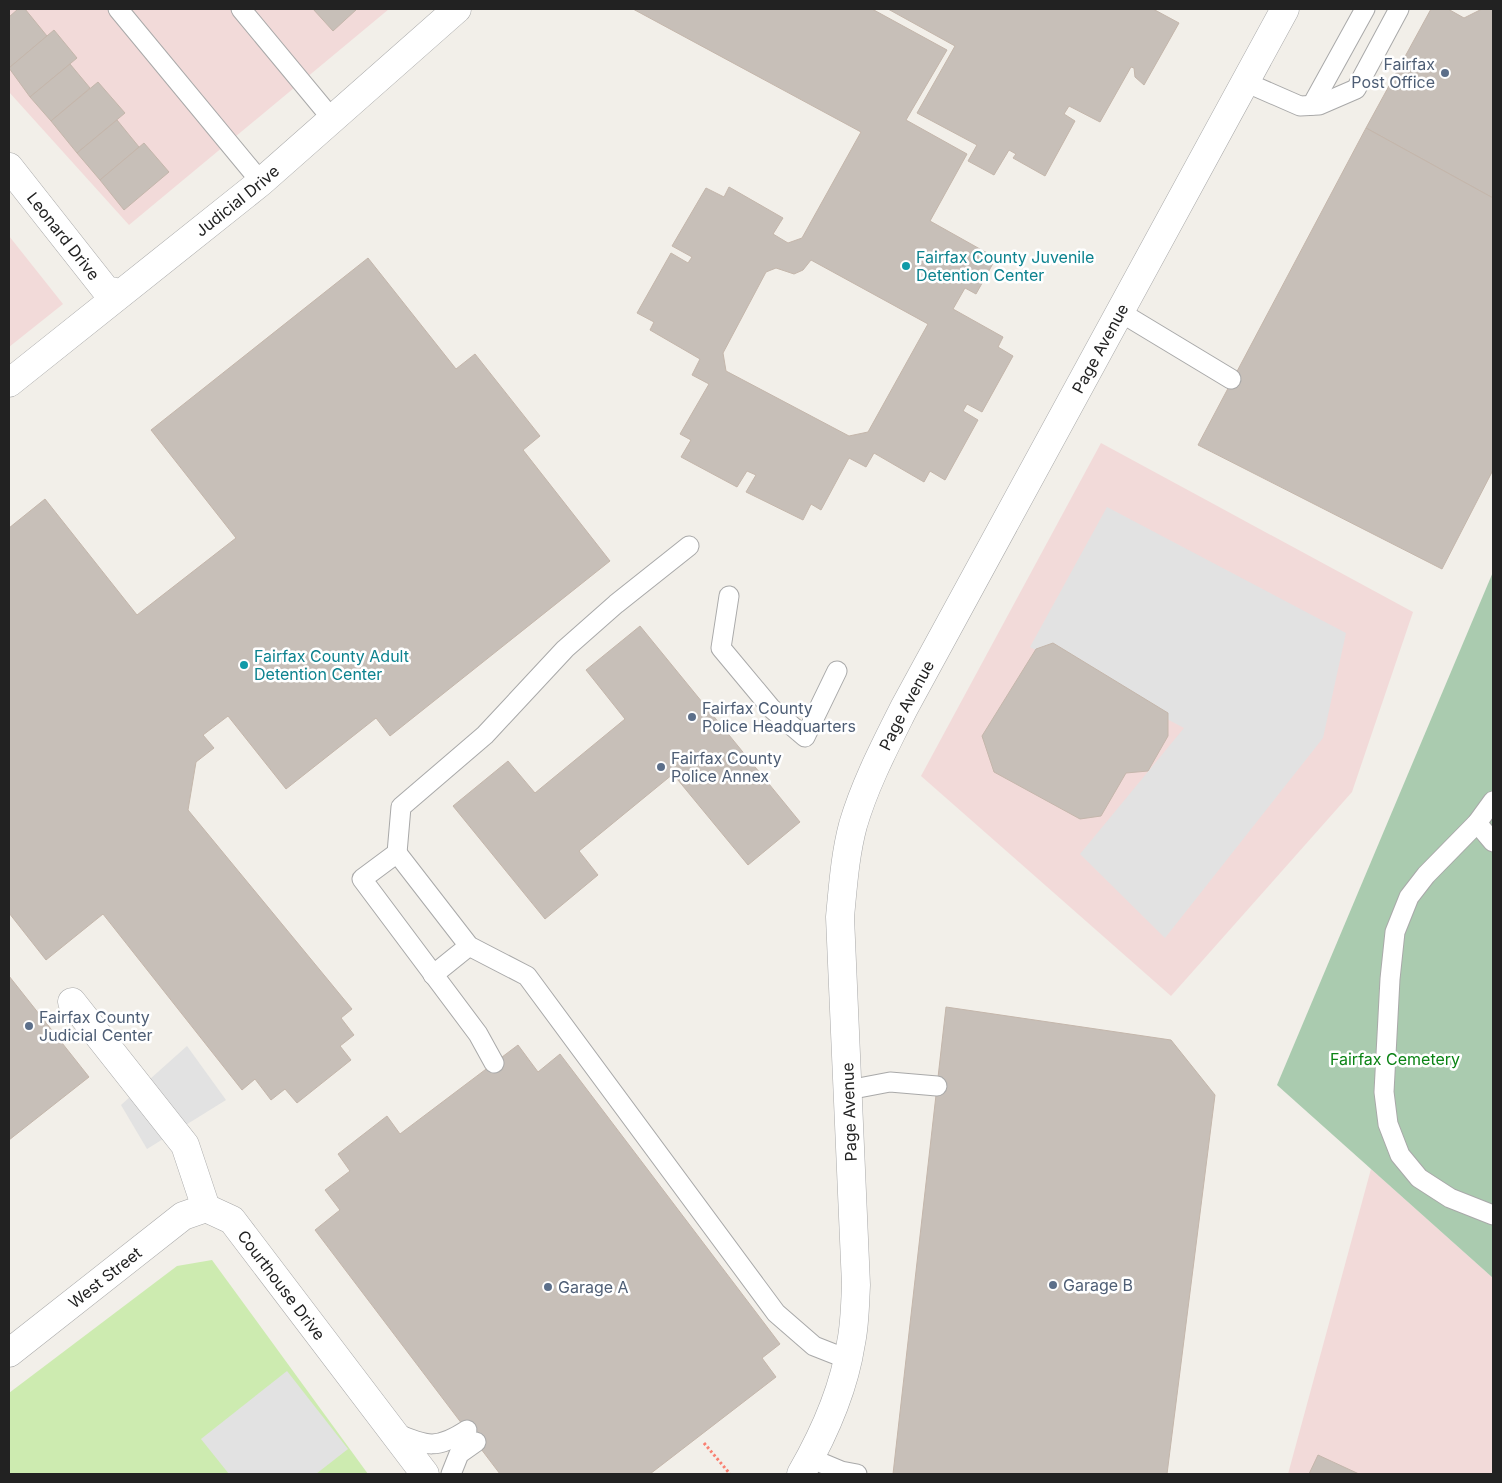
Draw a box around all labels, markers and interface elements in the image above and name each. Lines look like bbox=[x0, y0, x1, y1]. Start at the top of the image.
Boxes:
place label: Fairfax Post Office bbox=[1351, 54, 1435, 92]
marker: Fairfax Post Office bbox=[1439, 67, 1451, 79]
street label: Judicial Drive bbox=[191, 161, 283, 241]
street label: Leonard Drive bbox=[23, 188, 104, 284]
place label: Fairfax County Juvenile Detention Center bbox=[916, 247, 1094, 285]
marker: Fairfax County Juvenile Detention Center bbox=[900, 260, 912, 272]
street label: Page Avenue bbox=[1068, 300, 1132, 397]
place label: Fairfax County Adult Detention Center bbox=[254, 646, 409, 684]
street label: Page Avenue bbox=[875, 657, 938, 754]
marker: Fairfax County Adult Detention Center bbox=[238, 659, 250, 671]
place label: Fairfax County Police Headquarters bbox=[702, 698, 856, 736]
marker: Fairfax County Police Headquarters bbox=[686, 711, 698, 723]
place label: Fairfax County Police Annex bbox=[671, 748, 782, 786]
marker: Fairfax County Police Annex bbox=[655, 761, 667, 773]
place label: Fairfax County Judicial Center bbox=[39, 1007, 153, 1045]
marker: Fairfax County Judicial Center bbox=[23, 1020, 35, 1032]
park label: Fairfax Cemetery bbox=[1330, 1049, 1460, 1069]
street label: Page Avenue bbox=[837, 1062, 861, 1162]
street label: Courthouse Drive bbox=[233, 1226, 330, 1344]
street label: West Street bbox=[64, 1243, 145, 1312]
place label: Garage B bbox=[1063, 1275, 1133, 1295]
place label: Garage A bbox=[558, 1277, 629, 1297]
marker: Garage B bbox=[1047, 1279, 1059, 1291]
marker: Garage A bbox=[542, 1281, 554, 1293]

